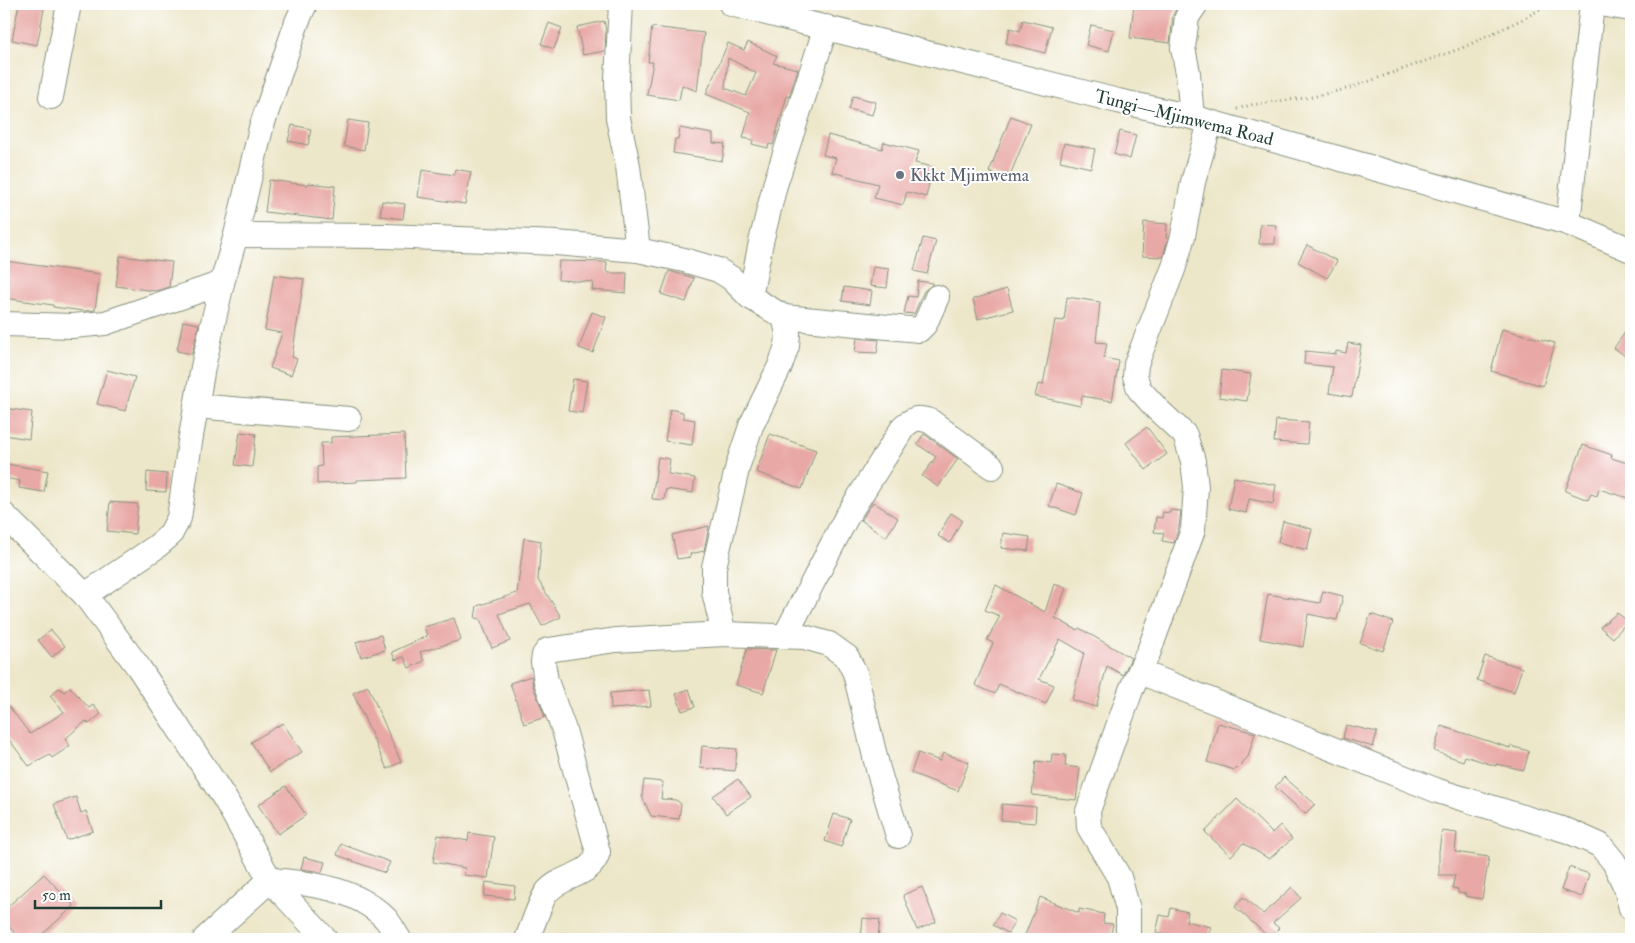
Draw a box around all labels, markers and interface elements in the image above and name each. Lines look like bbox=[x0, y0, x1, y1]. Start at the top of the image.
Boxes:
street label: Tungi—Mjimwema Road bbox=[1092, 85, 1276, 151]
place label: Kkkt Mjimwema bbox=[910, 164, 1030, 187]
marker: Kkkt Mjimwema bbox=[894, 169, 906, 181]
scale bar bbox=[35, 878, 161, 910]
text: 50 m bbox=[42, 886, 71, 905]

